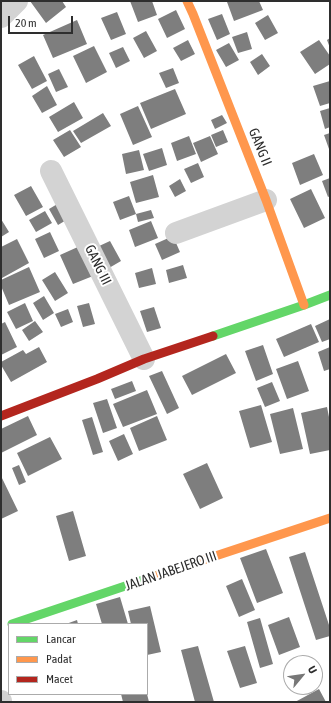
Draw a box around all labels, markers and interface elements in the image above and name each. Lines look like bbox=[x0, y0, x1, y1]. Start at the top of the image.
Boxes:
scale bar bbox=[10, 8, 75, 34]
text: 20 m bbox=[15, 16, 37, 30]
street label: GANG II bbox=[245, 126, 275, 168]
street label: GANG III bbox=[81, 242, 115, 288]
street label: JALAN JABEJERO III bbox=[123, 547, 219, 595]
legend bbox=[8, 623, 148, 695]
text: Lancar bbox=[46, 632, 76, 646]
text: Padat bbox=[46, 652, 72, 666]
north arrow bbox=[283, 655, 323, 695]
text: U bbox=[306, 664, 319, 675]
text: Macet bbox=[46, 672, 73, 686]

